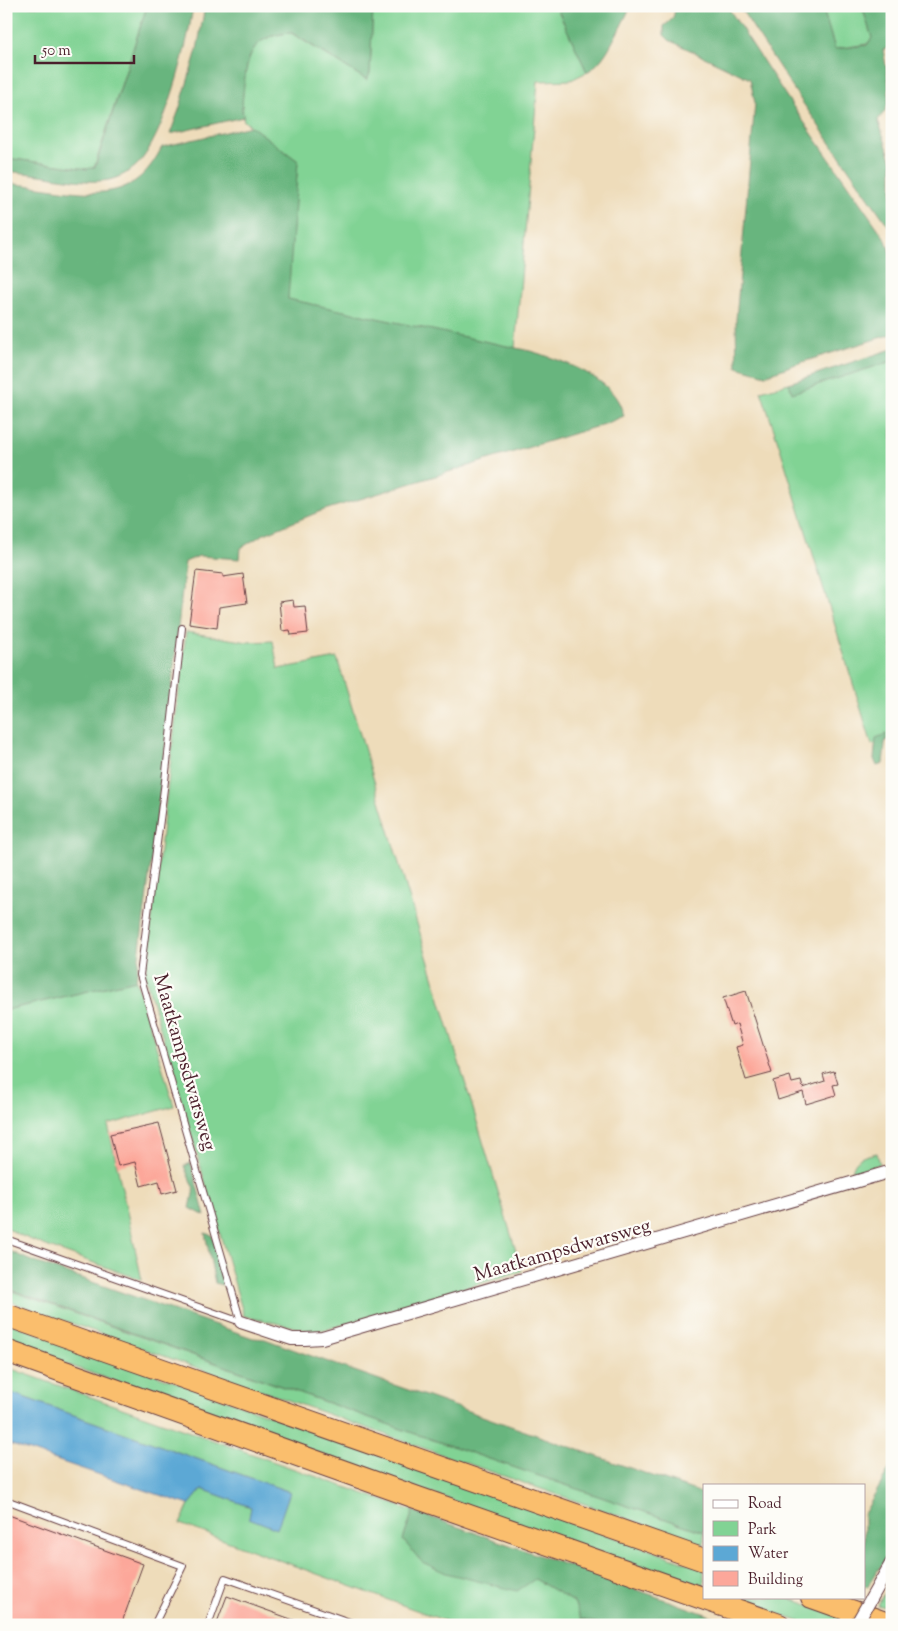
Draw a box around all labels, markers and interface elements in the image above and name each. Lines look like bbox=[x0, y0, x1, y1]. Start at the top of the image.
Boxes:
scale bar bbox=[35, 32, 134, 64]
text: 50 m bbox=[41, 41, 71, 62]
street label: Maatkampsdwarsweg bbox=[144, 971, 223, 1155]
street label: Maatkampsdwarsweg bbox=[471, 1212, 655, 1291]
legend bbox=[703, 1484, 866, 1598]
text: Road bbox=[748, 1494, 782, 1515]
text: Park bbox=[748, 1520, 777, 1541]
text: Water bbox=[748, 1544, 789, 1565]
text: Building bbox=[748, 1570, 803, 1591]

